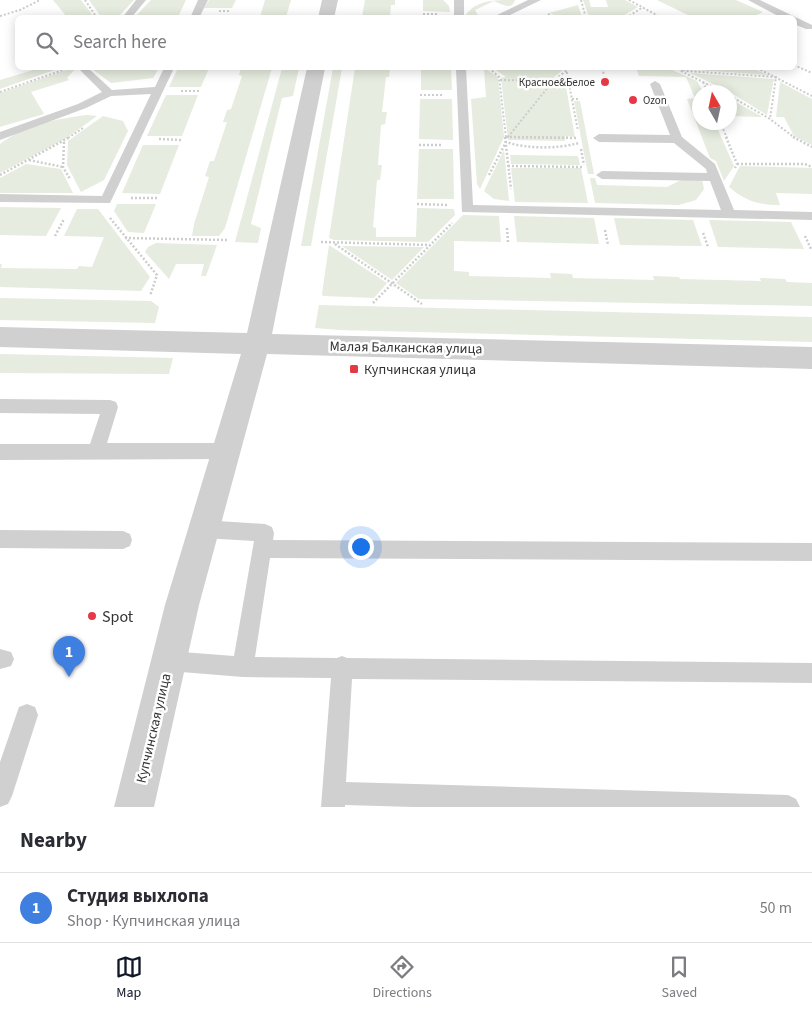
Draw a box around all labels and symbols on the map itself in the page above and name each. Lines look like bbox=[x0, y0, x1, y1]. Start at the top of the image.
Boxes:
place label: Красное&Белое bbox=[519, 75, 596, 90]
marker: Красное&Белое bbox=[599, 76, 611, 88]
north arrow bbox=[692, 85, 737, 130]
place label: Ozon bbox=[643, 93, 667, 108]
marker: Ozon bbox=[627, 94, 639, 106]
street label: Малая Балканская улица bbox=[329, 337, 483, 359]
place label: Купчинская улица bbox=[364, 360, 476, 380]
marker: Купчинская улица bbox=[348, 363, 360, 375]
your location bbox=[348, 534, 374, 560]
place label: Spot bbox=[102, 606, 134, 628]
marker: Spot bbox=[86, 610, 98, 622]
pin: 1 bbox=[53, 636, 85, 677]
street label: Купчинская улица bbox=[132, 671, 176, 785]

